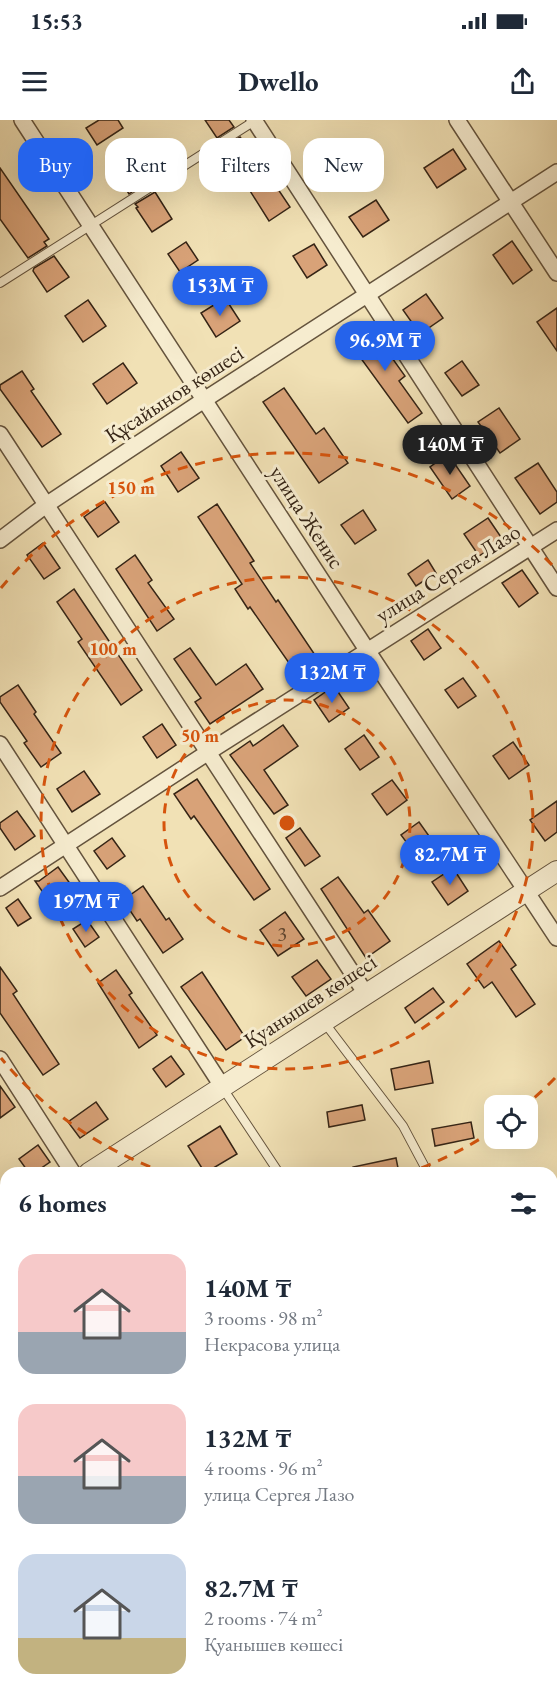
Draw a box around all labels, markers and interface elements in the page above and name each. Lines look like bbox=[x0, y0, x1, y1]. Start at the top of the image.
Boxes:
text: 15:53 bbox=[30, 7, 83, 36]
text: Dwello bbox=[238, 64, 319, 99]
icon: menu bbox=[18, 65, 51, 98]
icon: share bbox=[506, 65, 539, 98]
chip: Buy bbox=[18, 138, 93, 192]
chip: Rent bbox=[105, 138, 187, 192]
chip: Filters bbox=[199, 138, 291, 192]
chip: New bbox=[303, 138, 384, 192]
pin: 153M ₸ bbox=[171, 266, 269, 317]
text: 153M ₸ bbox=[187, 272, 253, 298]
pin: 96.9M ₸ bbox=[330, 321, 440, 372]
text: 96.9M ₸ bbox=[349, 327, 421, 353]
street label: Құсайынов көшесі bbox=[99, 338, 249, 450]
pin: 140M ₸ bbox=[401, 425, 499, 476]
text: 140M ₸ bbox=[417, 431, 483, 457]
street label: улица Женис bbox=[263, 460, 351, 574]
text: 150 m bbox=[107, 476, 155, 499]
street label: улица Сергея Лазо bbox=[370, 517, 526, 629]
text: 100 m bbox=[89, 637, 137, 660]
pin: 132M ₸ bbox=[283, 653, 381, 704]
text: 132M ₸ bbox=[299, 659, 365, 685]
text: 50 m bbox=[181, 724, 219, 747]
centre of rings bbox=[277, 813, 297, 833]
pin: 82.7M ₸ bbox=[395, 835, 505, 886]
text: 82.7M ₸ bbox=[414, 841, 486, 867]
pin: 197M ₸ bbox=[37, 882, 135, 933]
text: 197M ₸ bbox=[53, 888, 119, 914]
house number: 3 bbox=[277, 921, 287, 947]
street label: Қуанышев көшесі bbox=[238, 947, 382, 1055]
map controls bbox=[484, 1095, 538, 1149]
button: locate bbox=[484, 1095, 538, 1149]
text: 6 homes bbox=[18, 1186, 107, 1220]
icon: filters bbox=[507, 1187, 540, 1220]
text: 140M ₸ bbox=[204, 1271, 291, 1305]
icon: home bbox=[66, 1278, 138, 1350]
text: 3 rooms · 98 m² bbox=[204, 1305, 323, 1331]
text: Некрасова улица bbox=[204, 1331, 340, 1357]
text: 132M ₸ bbox=[204, 1421, 291, 1455]
icon: home bbox=[66, 1428, 138, 1500]
text: 4 rooms · 96 m² bbox=[204, 1455, 323, 1481]
text: улица Сергея Лазо bbox=[204, 1481, 354, 1507]
text: 82.7M ₸ bbox=[204, 1571, 298, 1605]
icon: home bbox=[66, 1578, 138, 1650]
text: 2 rooms · 74 m² bbox=[204, 1605, 323, 1631]
text: Қуанышев көшесі bbox=[204, 1631, 343, 1657]

